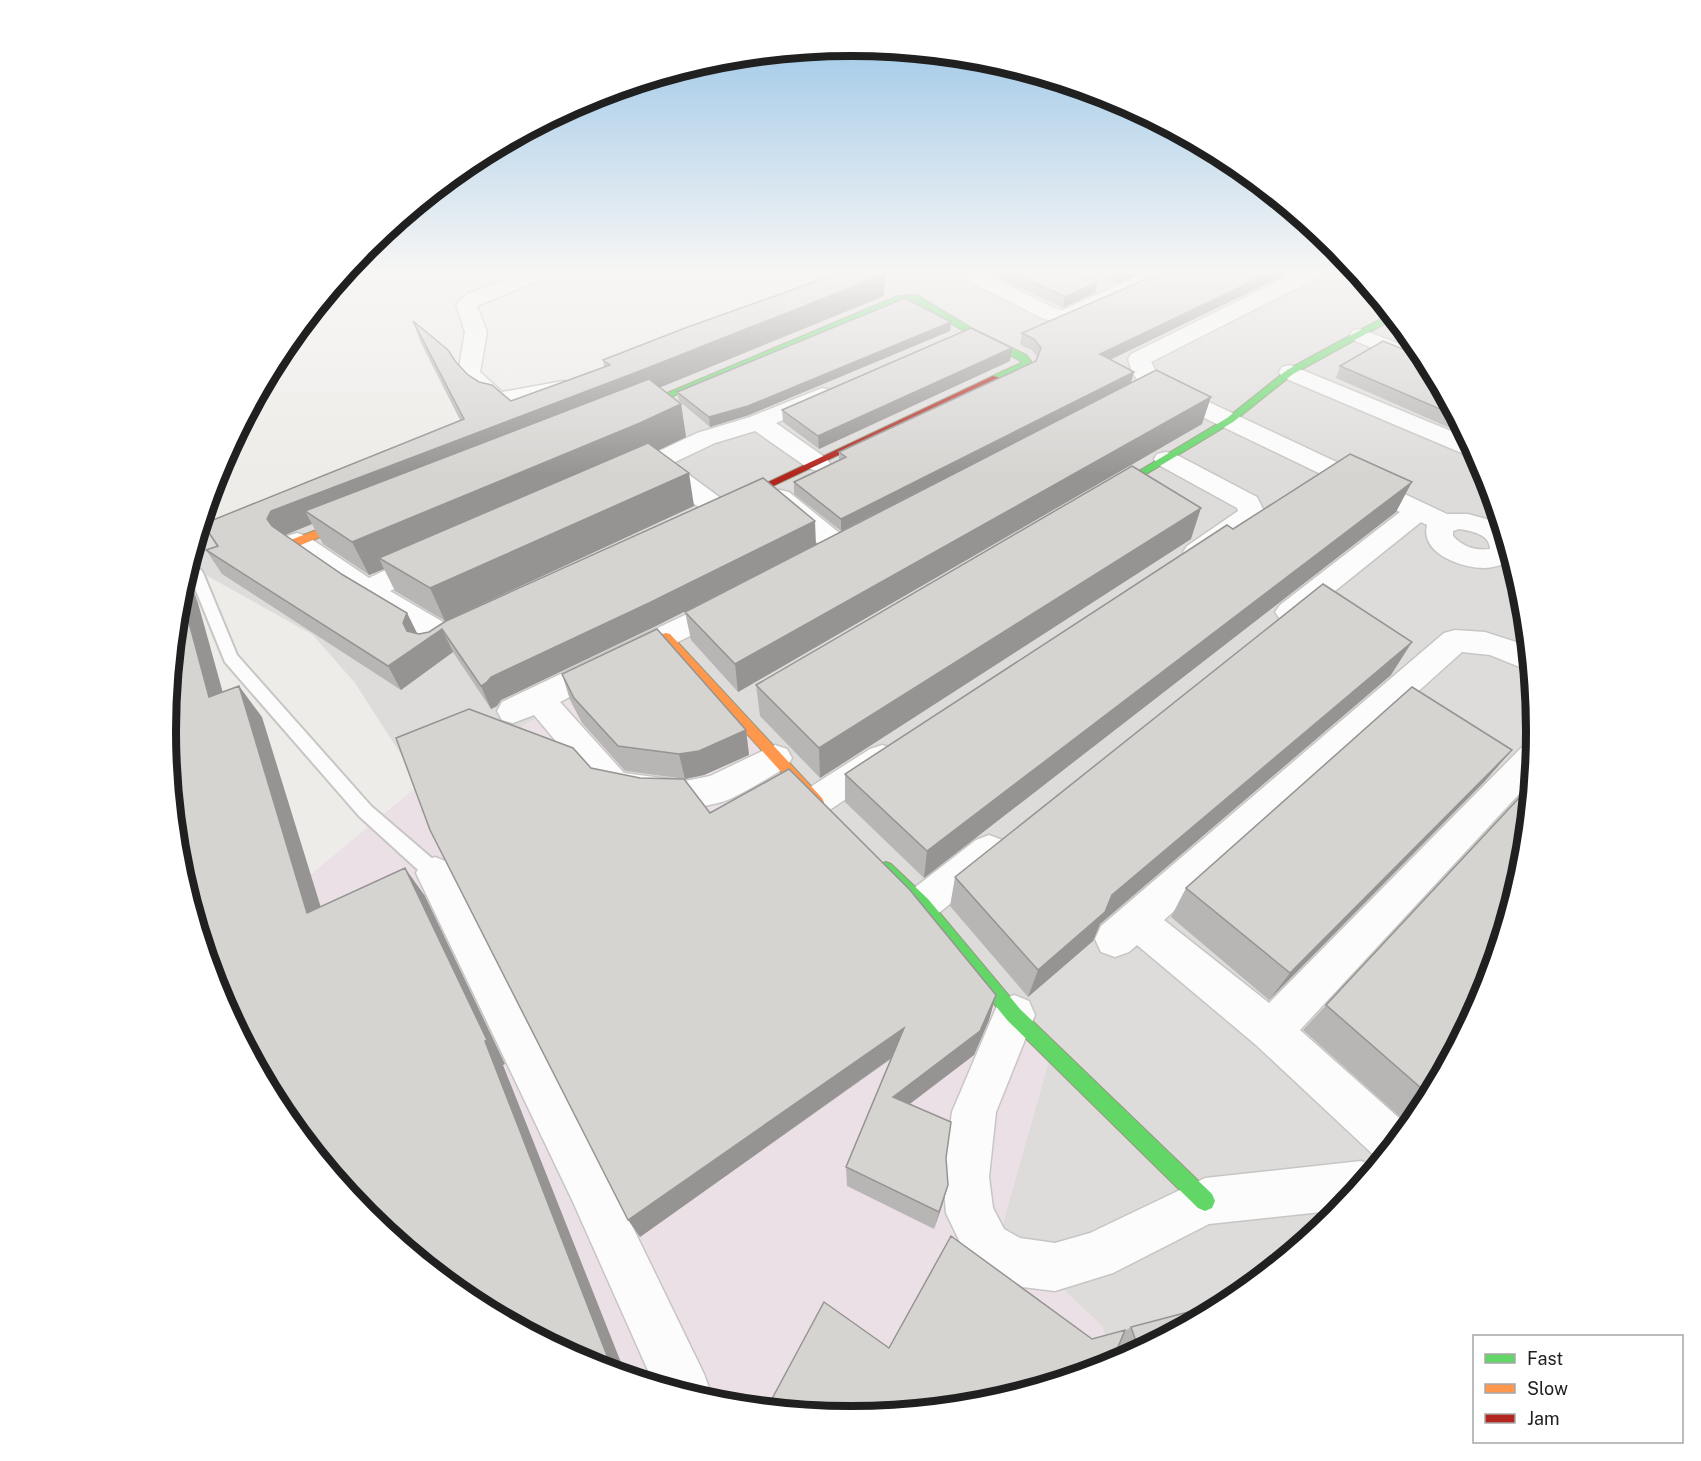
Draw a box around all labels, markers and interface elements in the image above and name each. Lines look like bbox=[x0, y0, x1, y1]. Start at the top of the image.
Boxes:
legend bbox=[1473, 1335, 1683, 1443]
text: Fast bbox=[1527, 1348, 1563, 1369]
text: Slow bbox=[1527, 1378, 1568, 1399]
text: Jam bbox=[1527, 1408, 1560, 1429]

